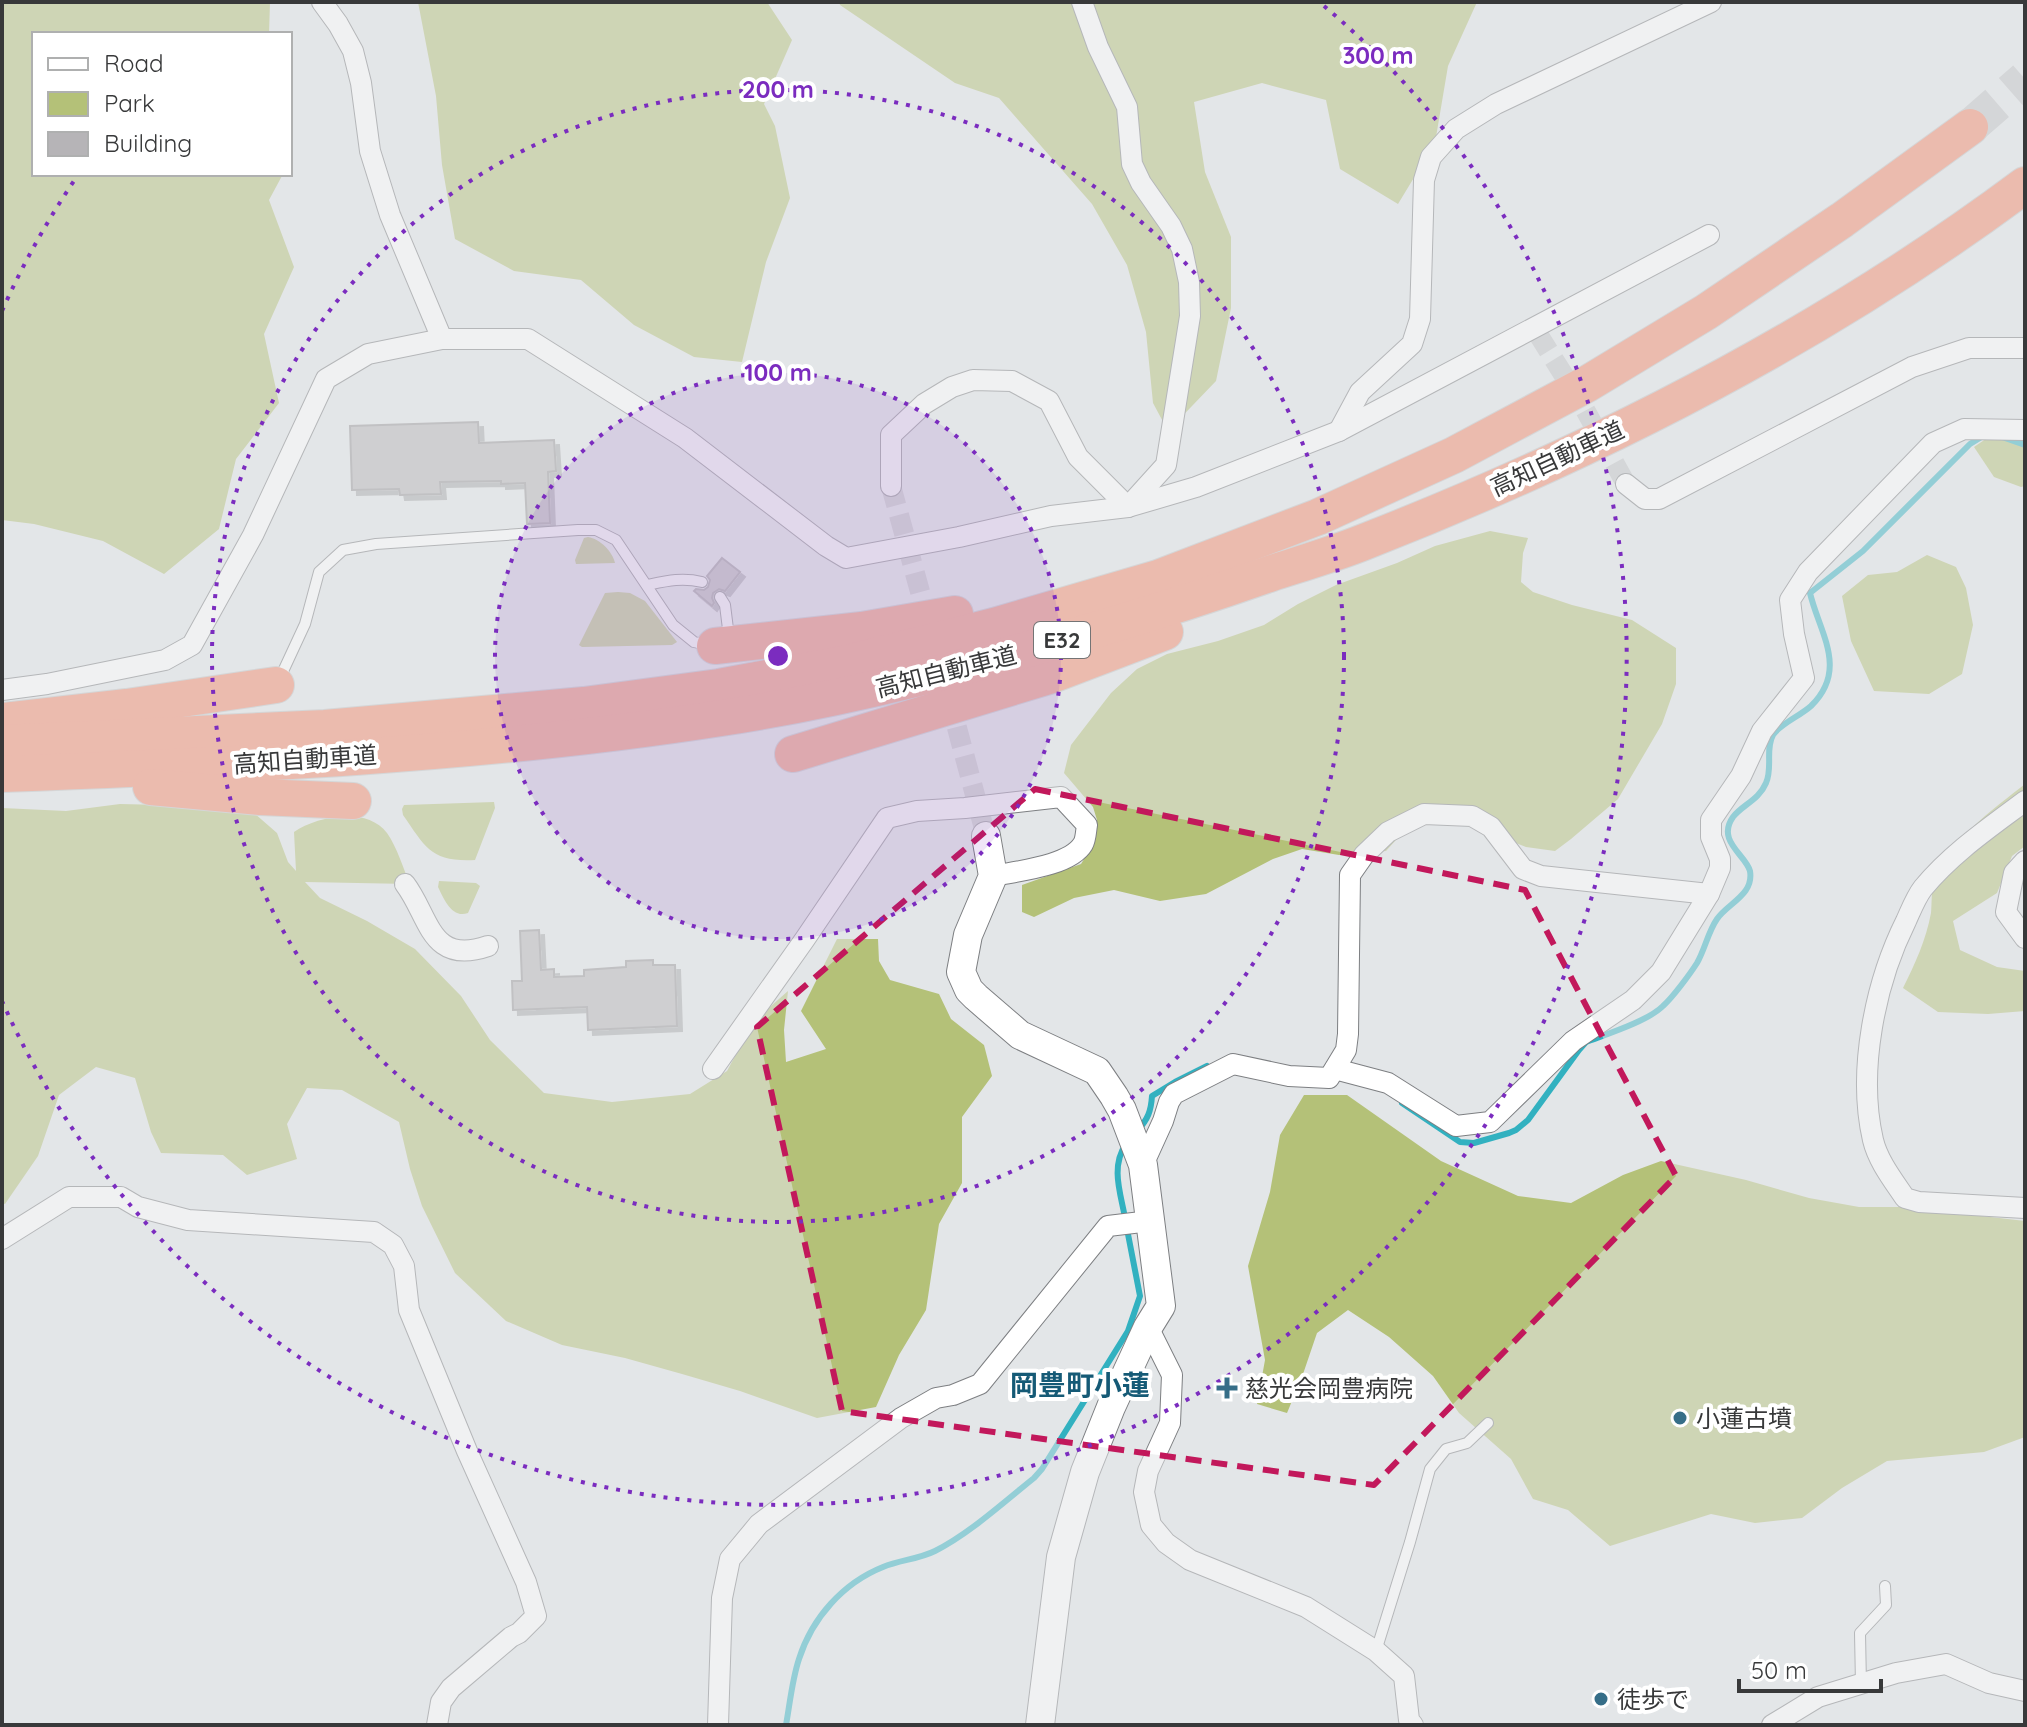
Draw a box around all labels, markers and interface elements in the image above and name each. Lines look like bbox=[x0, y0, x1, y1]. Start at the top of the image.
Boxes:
legend bbox=[32, 32, 292, 176]
text: 300 m bbox=[1342, 40, 1414, 70]
text: Road bbox=[104, 48, 164, 78]
text: 200 m bbox=[742, 74, 814, 104]
text: Park bbox=[104, 88, 155, 118]
text: Building bbox=[104, 128, 192, 158]
text: 100 m bbox=[744, 357, 812, 387]
street label: 高知自動車道 bbox=[1485, 414, 1629, 502]
road number: E32 bbox=[1034, 622, 1090, 658]
street label: 高知自動車道 bbox=[873, 639, 1019, 703]
centre of rings bbox=[764, 642, 792, 670]
street label: 高知自動車道 bbox=[232, 739, 378, 779]
district label: 岡豊町小蓮 bbox=[1010, 1367, 1150, 1402]
place label: 慈光会岡豊病院 bbox=[1245, 1373, 1413, 1403]
marker: 慈光会岡豊病院 bbox=[1216, 1377, 1238, 1399]
place label: 小蓮古墳 bbox=[1696, 1403, 1792, 1433]
marker: 小蓮古墳 bbox=[1671, 1409, 1689, 1427]
scale bar bbox=[1739, 1643, 1881, 1693]
text: 50 m bbox=[1751, 1655, 1807, 1685]
place label: 徒歩で bbox=[1617, 1684, 1689, 1714]
marker: 徒歩で bbox=[1592, 1690, 1610, 1708]

